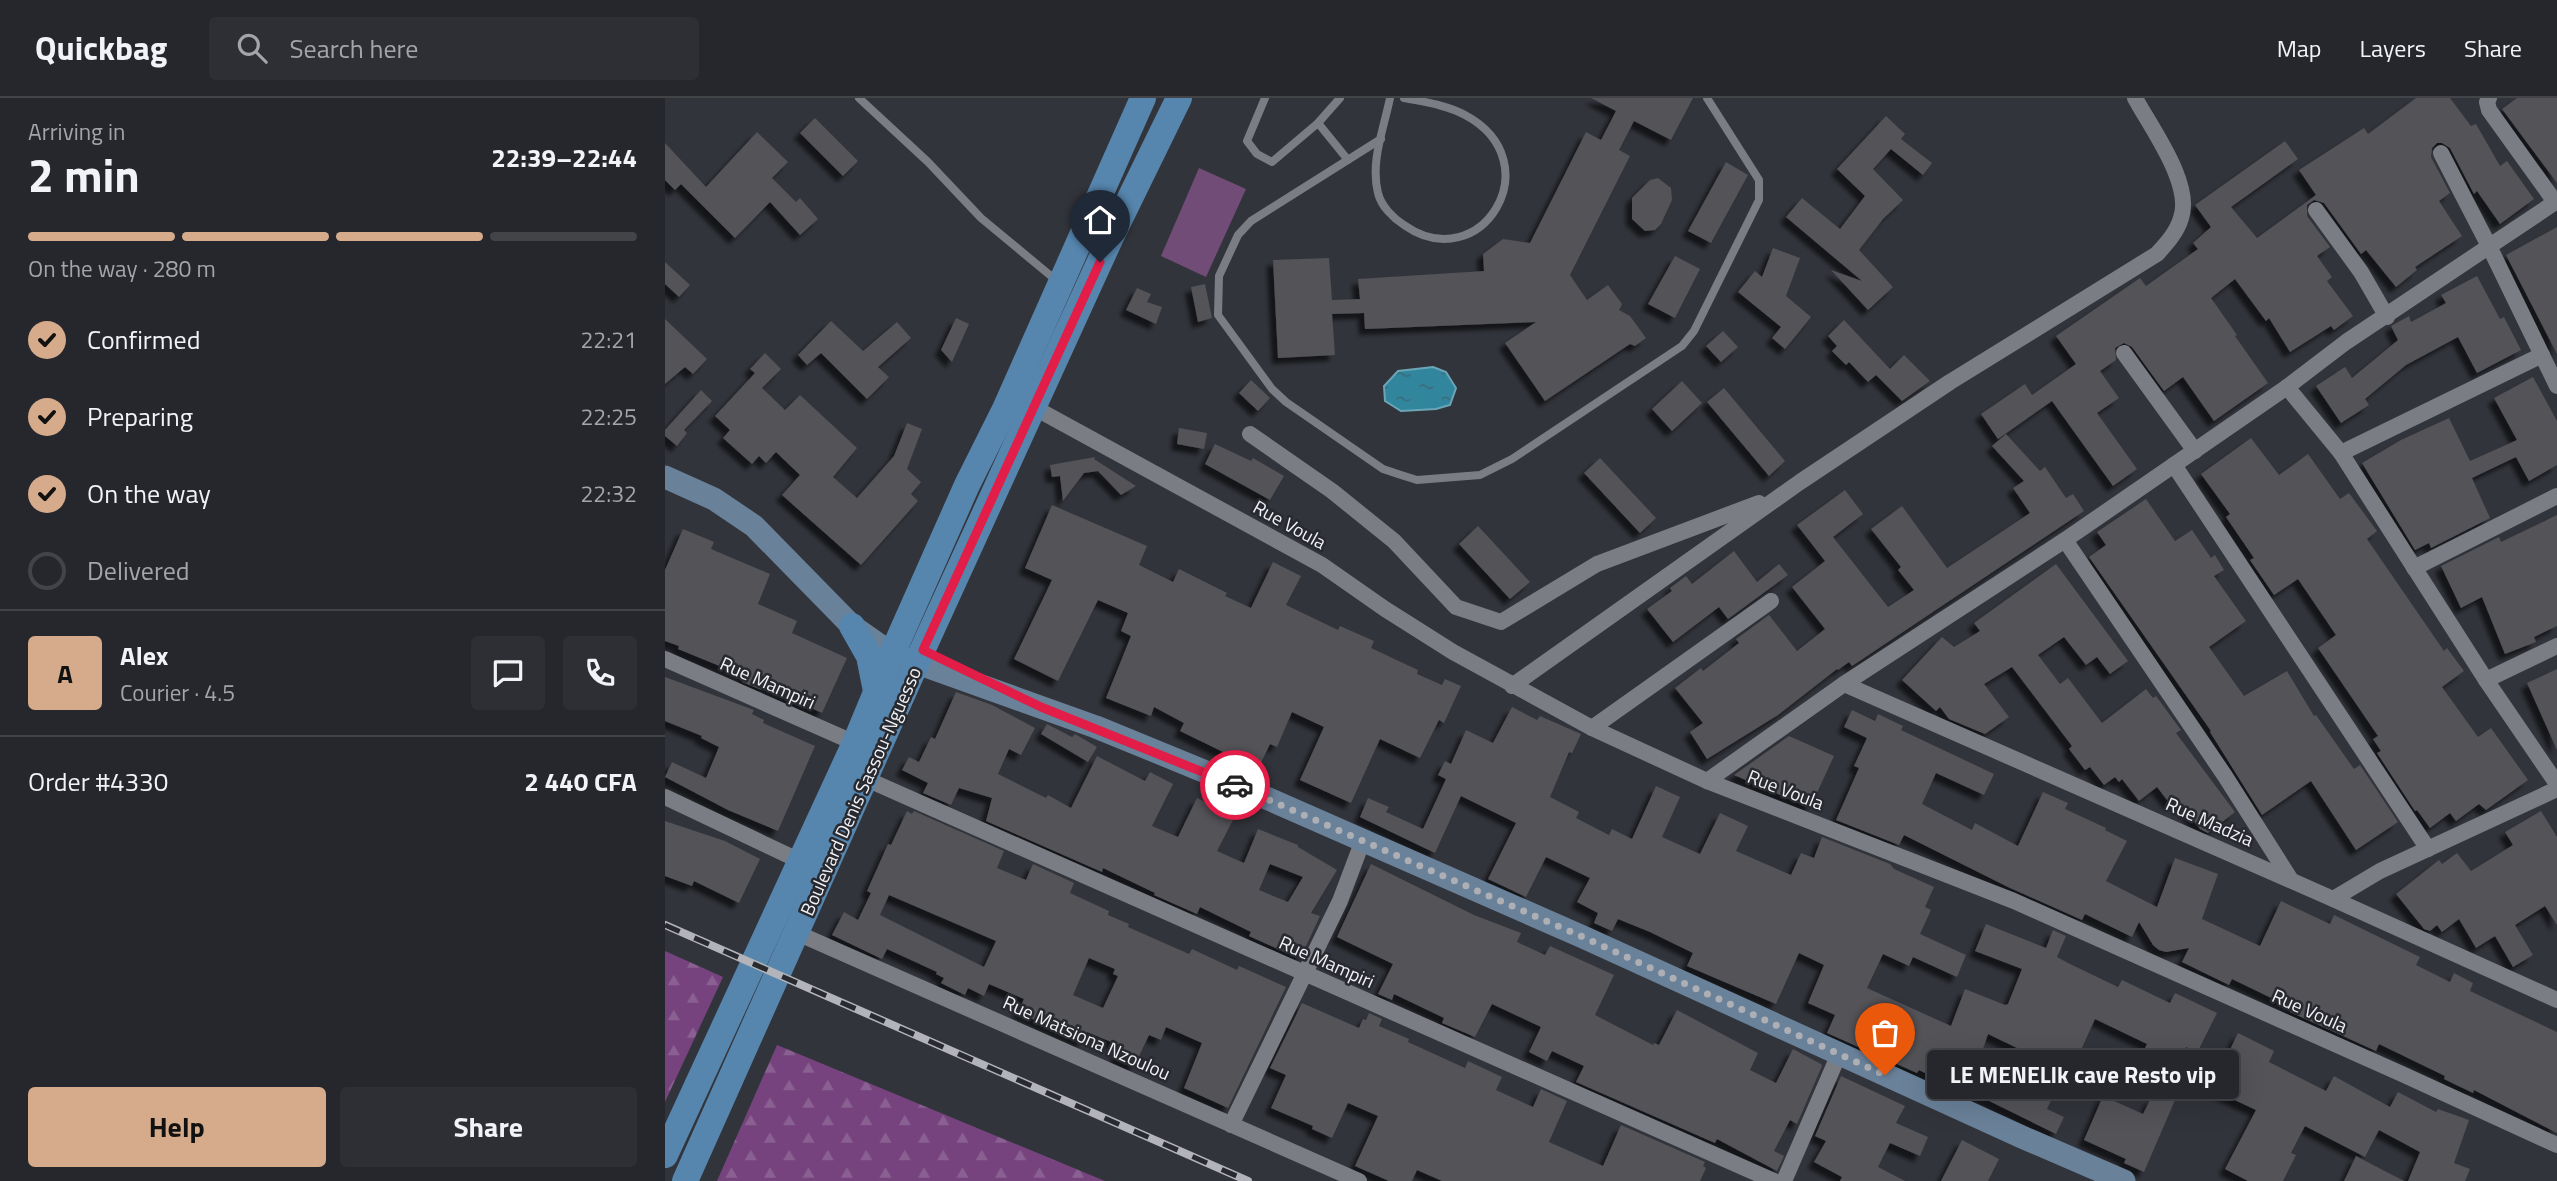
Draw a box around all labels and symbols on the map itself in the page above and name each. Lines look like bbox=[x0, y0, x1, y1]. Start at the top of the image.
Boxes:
pin bbox=[1070, 190, 1130, 262]
street label: Rue Voula bbox=[1248, 492, 1332, 556]
street label: Rue Mampiri bbox=[716, 648, 820, 716]
street label: Boulevard Denis Sassou-Nguesso bbox=[792, 662, 928, 920]
courier bbox=[1200, 750, 1270, 820]
street label: Rue Voula bbox=[1743, 761, 1829, 817]
street label: Rue Madzia bbox=[2161, 789, 2259, 853]
street label: Rue Mampiri bbox=[1275, 927, 1379, 995]
street label: Rue Voula bbox=[2268, 980, 2353, 1040]
street label: Rue Matsiona Nzoulou bbox=[999, 987, 1175, 1087]
pin bbox=[1855, 1003, 1915, 1075]
callout: LE MENELIk cave Resto vip bbox=[1927, 1051, 2239, 1100]

